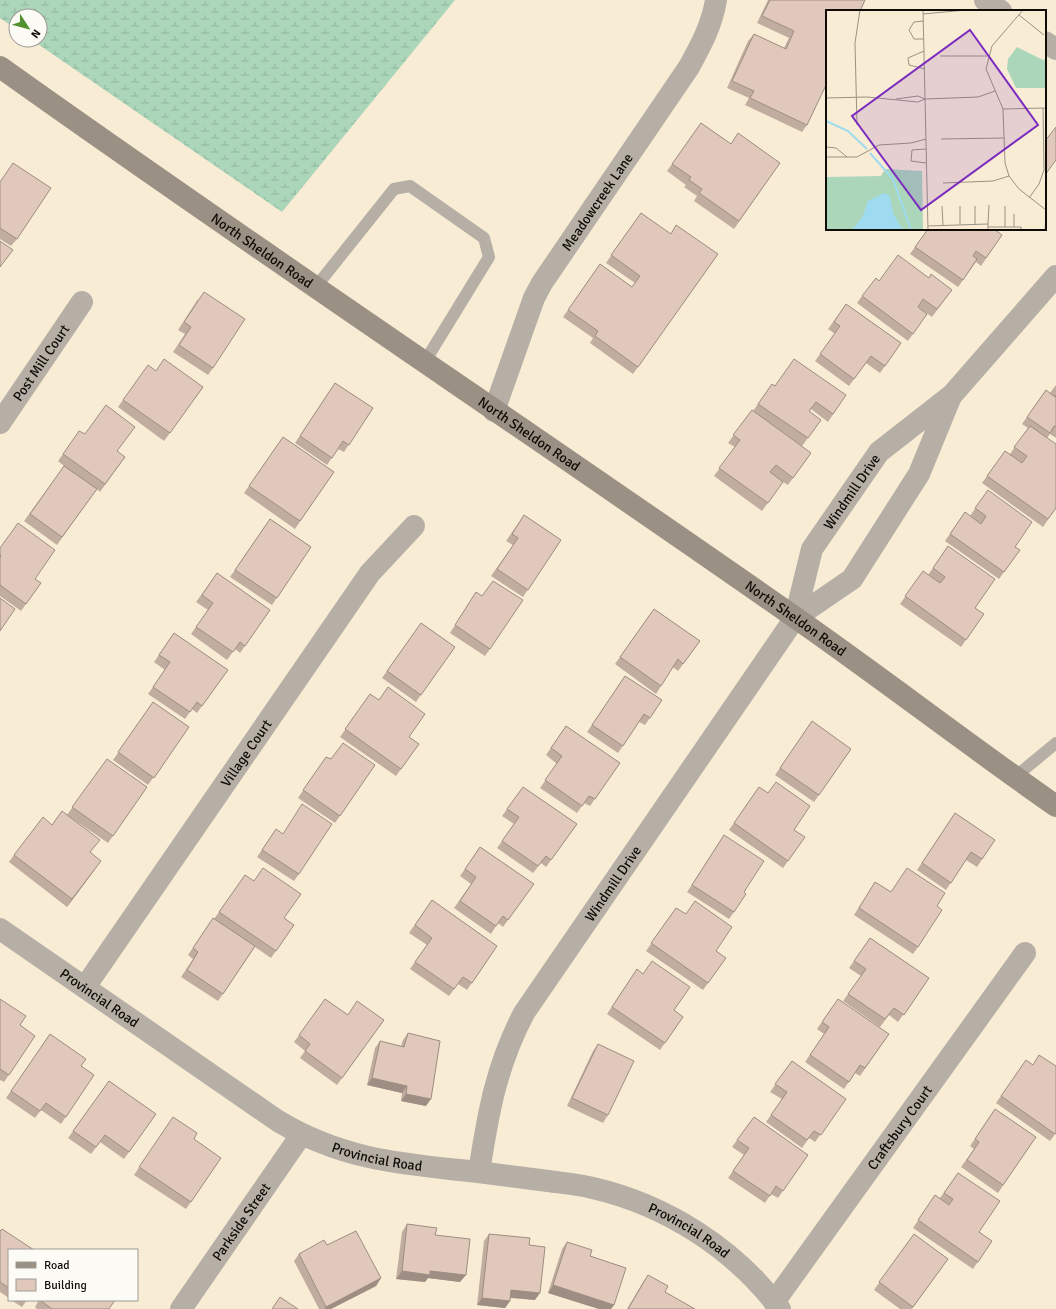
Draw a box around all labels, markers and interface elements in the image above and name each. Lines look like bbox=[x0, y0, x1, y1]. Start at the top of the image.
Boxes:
north arrow bbox=[8, 8, 48, 48]
inset map bbox=[826, 10, 1046, 230]
text: N bbox=[28, 27, 43, 41]
street label: Meadowcreek Lane bbox=[558, 150, 637, 254]
street label: North Sheldon Road bbox=[208, 210, 316, 292]
street label: Post Mill Court bbox=[9, 321, 73, 404]
street label: North Sheldon Road bbox=[475, 393, 583, 475]
street label: Windmill Drive bbox=[820, 451, 884, 533]
street label: North Sheldon Road bbox=[742, 577, 849, 660]
street label: Village Court bbox=[217, 716, 276, 790]
street label: Windmill Drive bbox=[581, 843, 645, 925]
street label: Provincial Road bbox=[56, 965, 142, 1031]
street label: Craftsbury Court bbox=[864, 1082, 936, 1173]
street label: Provincial Road bbox=[329, 1139, 423, 1175]
street label: Parkside Street bbox=[209, 1180, 274, 1264]
street label: Provincial Road bbox=[646, 1199, 733, 1262]
legend bbox=[8, 1249, 138, 1301]
text: Road bbox=[44, 1258, 70, 1273]
text: Building bbox=[44, 1278, 87, 1293]

